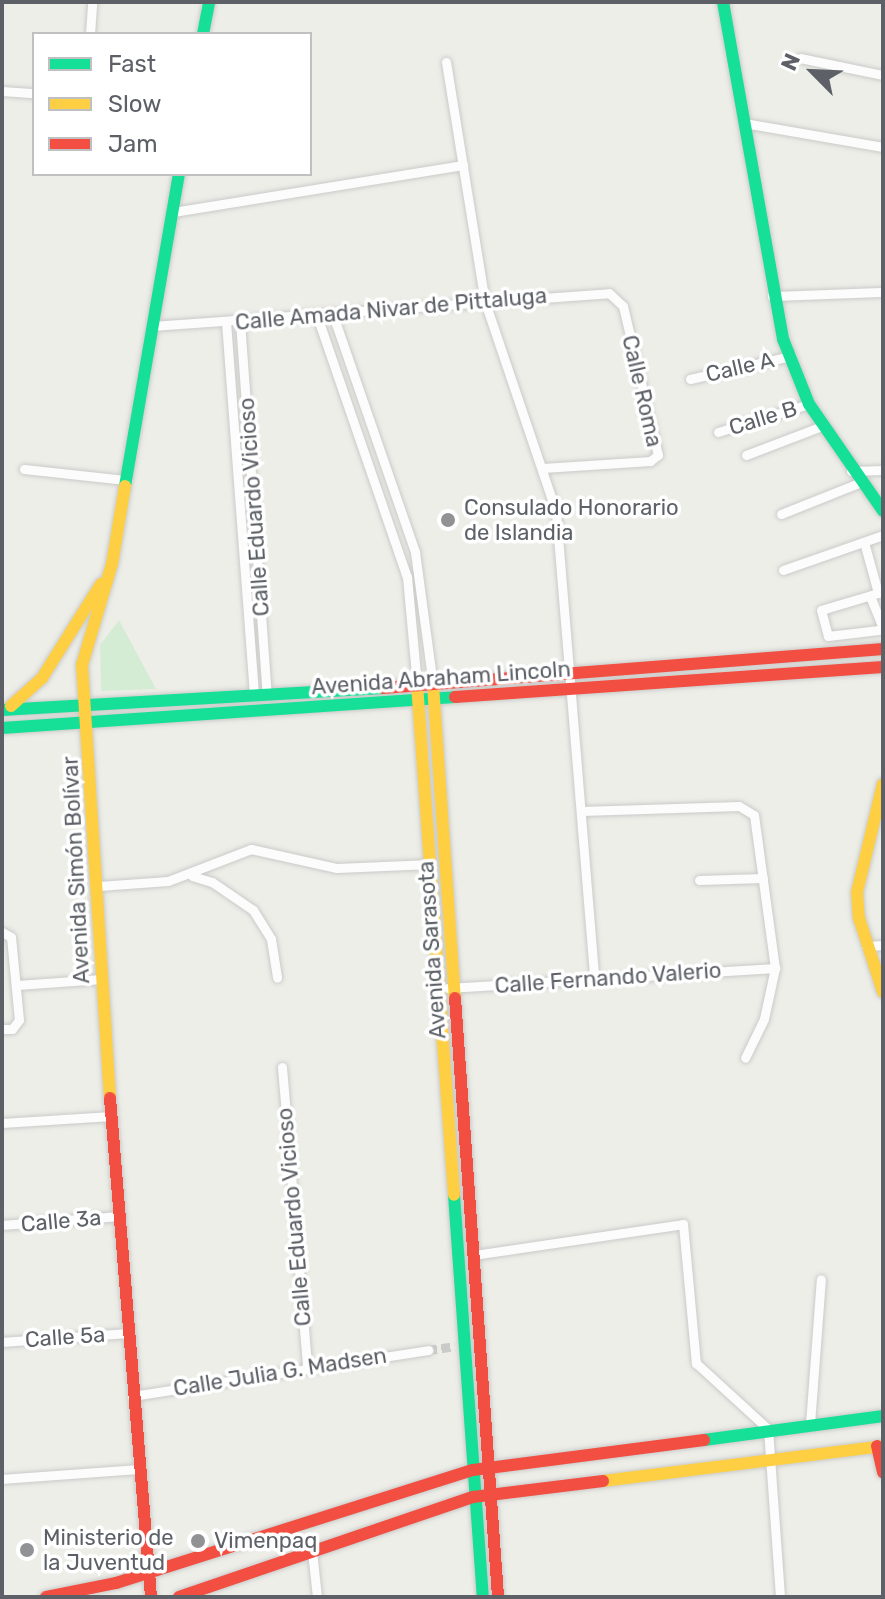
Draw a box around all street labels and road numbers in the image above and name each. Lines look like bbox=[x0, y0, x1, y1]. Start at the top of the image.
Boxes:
street label: Calle Amada Nivar de Pittaluga bbox=[233, 282, 549, 336]
street label: Calle Roma bbox=[616, 333, 668, 449]
street label: Calle A bbox=[703, 346, 777, 388]
street label: Calle B bbox=[726, 395, 800, 441]
street label: Calle Eduardo Vicioso bbox=[233, 396, 275, 618]
street label: Avenida Abraham Lincoln bbox=[310, 656, 572, 700]
street label: Avenida Simón Bolívar bbox=[57, 756, 95, 984]
street label: Avenida Sarasota bbox=[413, 860, 451, 1040]
street label: Calle Fernando Valerio bbox=[494, 957, 722, 999]
street label: Calle Eduardo Vicioso bbox=[271, 1106, 317, 1328]
street label: Calle 3a bbox=[20, 1204, 102, 1238]
street label: Calle 5a bbox=[24, 1321, 106, 1353]
street label: Calle Julia G. Madsen bbox=[171, 1342, 389, 1402]

